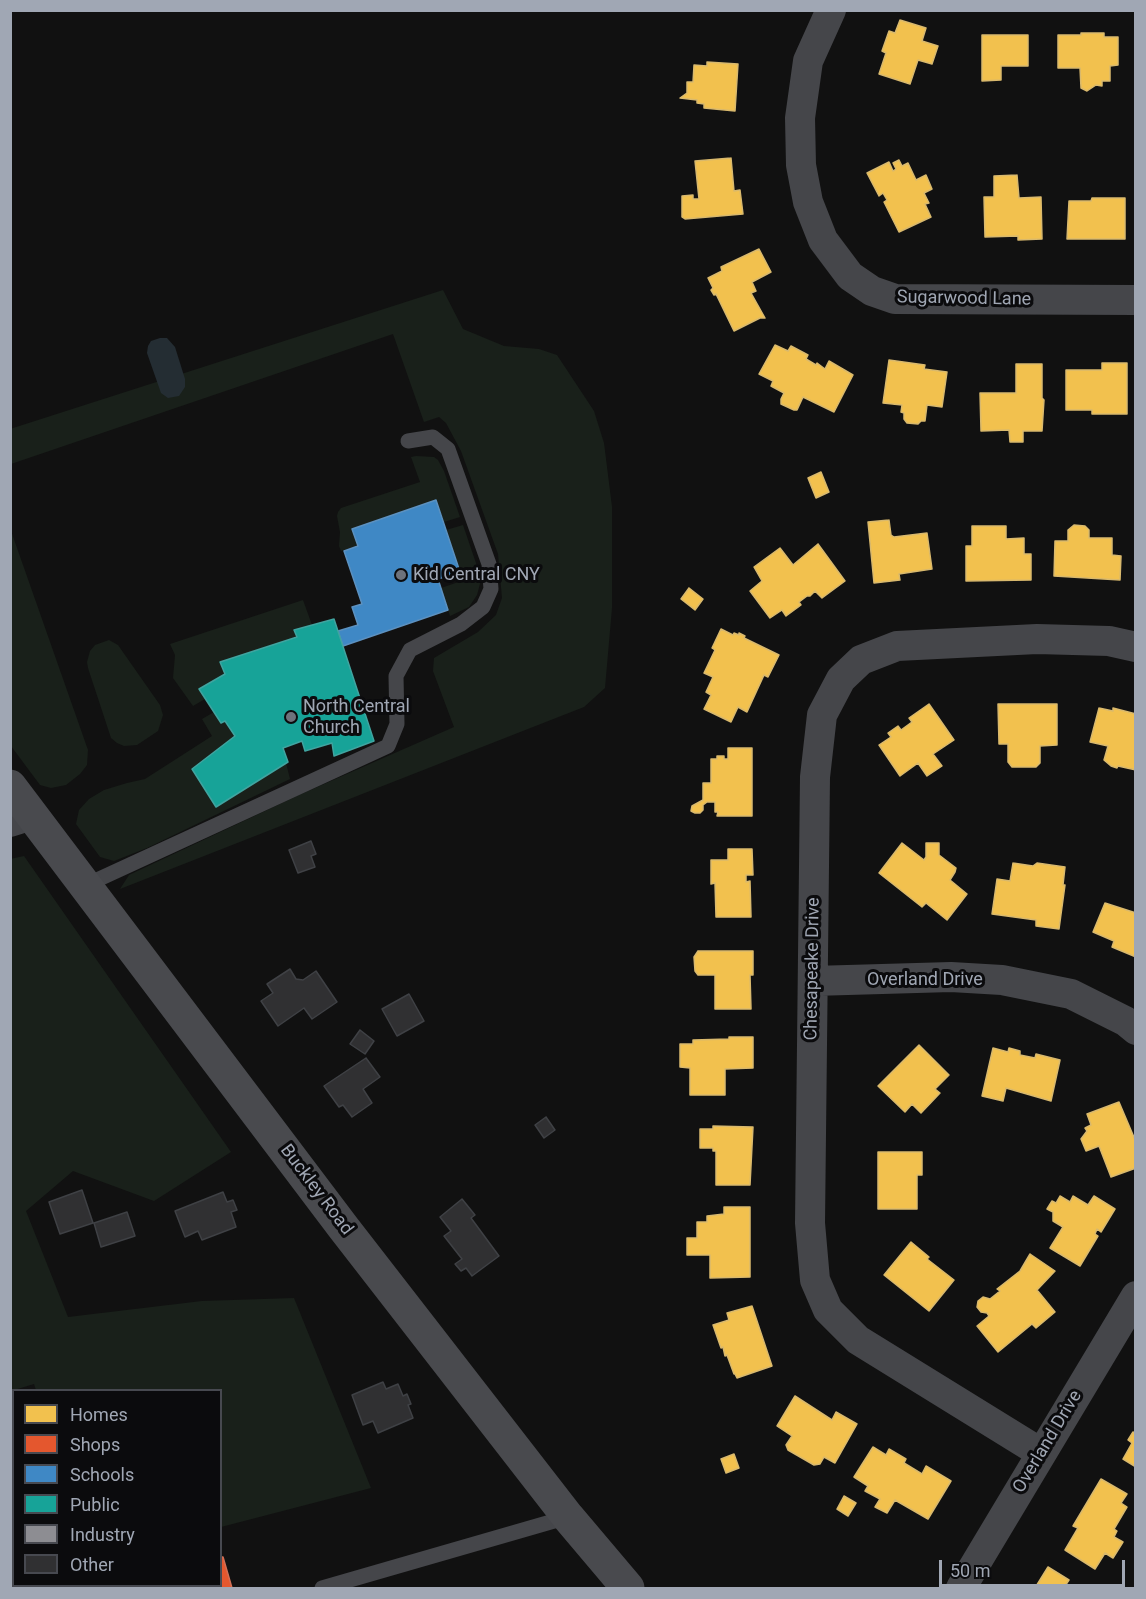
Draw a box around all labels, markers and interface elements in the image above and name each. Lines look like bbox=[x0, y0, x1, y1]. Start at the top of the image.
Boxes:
street label: Sugarwood Lane bbox=[897, 287, 1031, 311]
place label: Kid Central CNY bbox=[413, 564, 540, 586]
marker: Kid Central CNY bbox=[394, 568, 408, 582]
place label: North Central Church bbox=[303, 696, 410, 738]
marker: North Central Church bbox=[284, 710, 298, 724]
street label: Chesapeake Drive bbox=[801, 897, 825, 1041]
street label: Overland Drive bbox=[867, 969, 983, 991]
street label: Buckley Road bbox=[275, 1140, 357, 1240]
street label: Overland Drive bbox=[1009, 1387, 1087, 1497]
legend bbox=[12, 1389, 222, 1587]
text: Homes bbox=[70, 1404, 128, 1425]
text: Shops bbox=[70, 1434, 120, 1455]
text: Schools bbox=[70, 1464, 134, 1485]
text: Public bbox=[70, 1494, 120, 1515]
text: Industry bbox=[70, 1524, 135, 1545]
scale bar bbox=[942, 1548, 1128, 1586]
text: Other bbox=[70, 1554, 114, 1575]
text: 50 m bbox=[950, 1560, 990, 1581]

